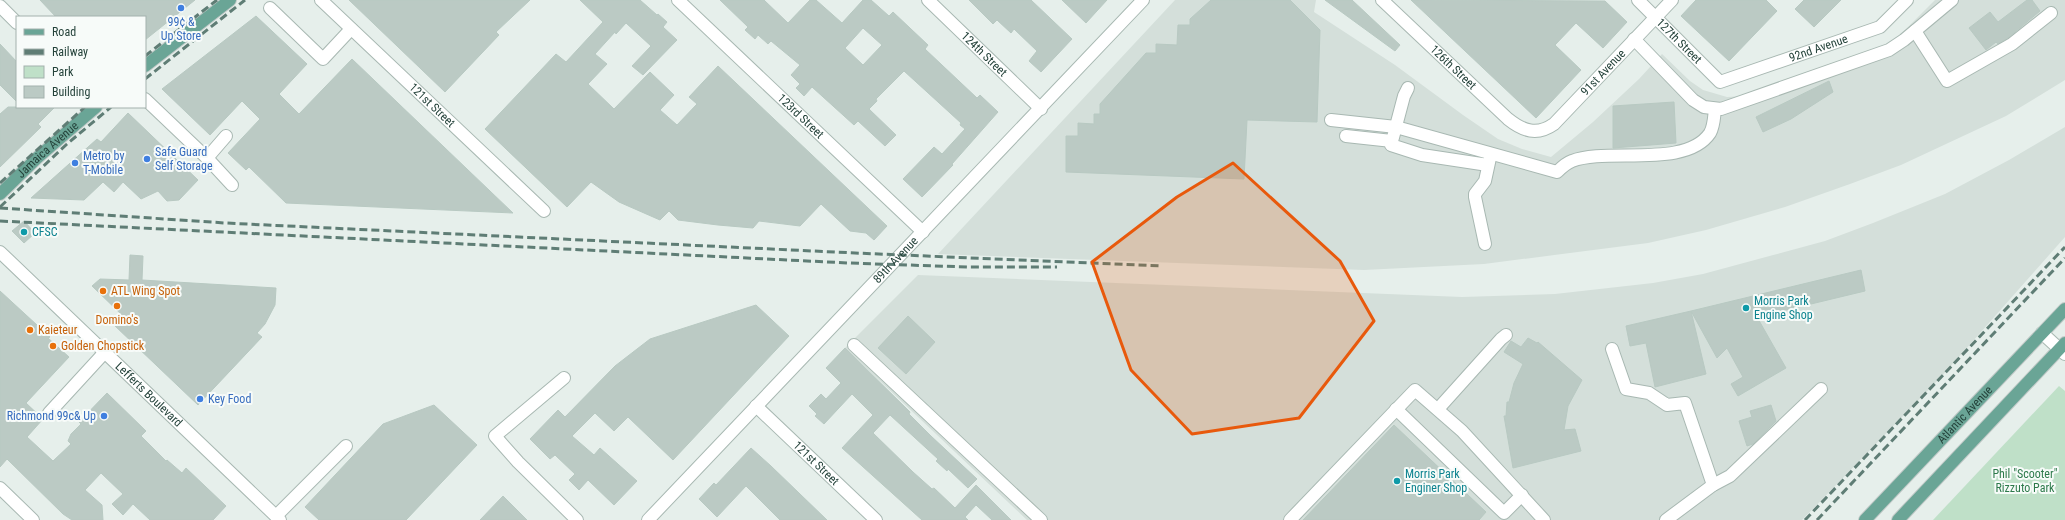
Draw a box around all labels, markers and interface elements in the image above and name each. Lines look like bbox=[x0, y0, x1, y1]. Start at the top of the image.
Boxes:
marker: 99¢ & Up Store bbox=[176, 3, 186, 13]
place label: 99¢ & Up Store bbox=[161, 15, 202, 43]
legend bbox=[16, 16, 146, 108]
street label: 127th Street bbox=[1654, 16, 1705, 67]
text: Road bbox=[52, 25, 76, 39]
street label: 124th Street bbox=[958, 29, 1010, 80]
street label: 92nd Avenue bbox=[1787, 32, 1850, 65]
street label: 126th Street bbox=[1427, 42, 1479, 93]
text: Railway bbox=[52, 45, 88, 59]
street label: 91st Avenue bbox=[1578, 46, 1628, 98]
text: Park bbox=[52, 65, 74, 79]
street label: 121st Street bbox=[406, 80, 458, 130]
text: Building bbox=[52, 85, 90, 99]
street label: 123rd Street bbox=[775, 91, 827, 142]
street label: Jamaica Avenue bbox=[14, 118, 81, 181]
place label: Safe Guard Self Storage bbox=[155, 145, 213, 173]
place label: Metro by T-Mobile bbox=[83, 149, 124, 177]
marker: Safe Guard Self Storage bbox=[142, 154, 152, 164]
marker: Metro by T-Mobile bbox=[70, 158, 80, 168]
place label: CFSC bbox=[32, 225, 58, 239]
marker: CFSC bbox=[19, 227, 29, 237]
street label: 89th Avenue bbox=[870, 234, 921, 286]
place label: ATL Wing Spot bbox=[111, 284, 180, 298]
marker: ATL Wing Spot bbox=[98, 286, 108, 296]
place label: Morris Park Engine Shop bbox=[1754, 294, 1813, 322]
marker: Domino's bbox=[112, 301, 122, 311]
marker: Morris Park Engine Shop bbox=[1741, 303, 1751, 313]
place label: Domino's bbox=[96, 313, 138, 327]
place label: Kaieteur bbox=[38, 323, 78, 337]
marker: Kaieteur bbox=[25, 325, 35, 335]
place label: Golden Chopstick bbox=[61, 339, 145, 353]
marker: Golden Chopstick bbox=[48, 341, 58, 351]
street label: Lefferts Boulevard bbox=[112, 359, 185, 430]
street label: Atlantic Avenue bbox=[1934, 383, 1996, 446]
place label: Key Food bbox=[208, 392, 251, 406]
marker: Key Food bbox=[195, 394, 205, 404]
place label: Richmond 99c& Up bbox=[7, 409, 96, 423]
marker: Richmond 99c& Up bbox=[99, 411, 109, 421]
street label: 121st Street bbox=[790, 438, 842, 488]
place label: Morris Park Enginer Shop bbox=[1405, 467, 1467, 495]
park label: Phil "Scooter" Rizzuto Park bbox=[1992, 467, 2058, 495]
marker: Morris Park Enginer Shop bbox=[1392, 476, 1402, 486]

